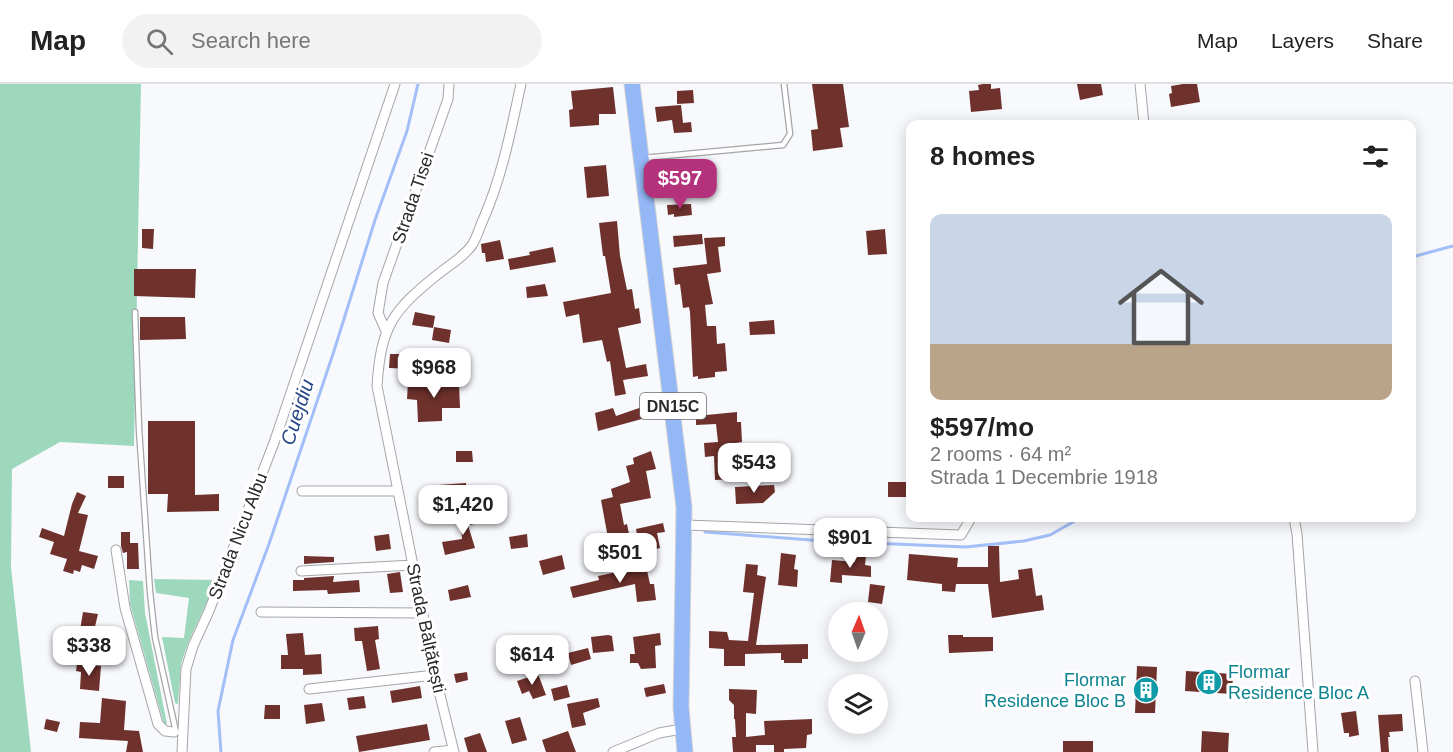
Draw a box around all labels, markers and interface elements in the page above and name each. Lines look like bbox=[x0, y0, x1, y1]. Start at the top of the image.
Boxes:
search box bbox=[122, 14, 542, 68]
text: Map bbox=[30, 25, 86, 56]
icon: search bbox=[143, 25, 176, 58]
text: Search here bbox=[191, 28, 311, 53]
text: Map bbox=[1197, 29, 1238, 52]
text: Layers bbox=[1271, 29, 1334, 52]
text: Share bbox=[1367, 29, 1423, 52]
icon: filters bbox=[1359, 140, 1392, 173]
text: 8 homes bbox=[930, 141, 1036, 171]
street label: Strada Tisei bbox=[388, 150, 438, 246]
pin: $597 bbox=[644, 159, 716, 210]
text: $597 bbox=[658, 167, 702, 189]
icon: home bbox=[1107, 253, 1215, 361]
pin: $968 bbox=[398, 348, 470, 399]
text: $968 bbox=[412, 356, 456, 378]
water label: Cuejdiu bbox=[276, 376, 318, 448]
road number: DN15C bbox=[640, 393, 706, 419]
text: $597/mo bbox=[930, 412, 1034, 442]
pin: $543 bbox=[718, 443, 790, 494]
text: 2 rooms · 64 m² bbox=[930, 443, 1071, 465]
text: $543 bbox=[732, 451, 776, 473]
text: Strada 1 Decembrie 1918 bbox=[930, 466, 1158, 488]
street label: Strada Nicu Albu bbox=[205, 470, 271, 602]
pin: $1,420 bbox=[414, 485, 512, 536]
text: $1,420 bbox=[432, 493, 494, 515]
pin: $901 bbox=[814, 518, 886, 569]
text: $901 bbox=[828, 526, 872, 548]
pin: $501 bbox=[584, 533, 656, 584]
text: $501 bbox=[598, 541, 642, 563]
street label: Strada Bălțătești bbox=[402, 561, 450, 695]
north arrow bbox=[828, 602, 888, 662]
map controls bbox=[828, 602, 888, 734]
pin: $338 bbox=[53, 626, 125, 677]
text: $338 bbox=[67, 634, 111, 656]
pin: $614 bbox=[496, 635, 568, 686]
text: $614 bbox=[510, 643, 554, 665]
place label: Flormar Residence Bloc A bbox=[1228, 662, 1369, 703]
building icon: Flormar Residence Bloc A bbox=[1194, 667, 1224, 697]
place label: Flormar Residence Bloc B bbox=[984, 670, 1126, 711]
button: layers bbox=[828, 674, 888, 734]
building icon: Flormar Residence Bloc B bbox=[1131, 675, 1161, 705]

